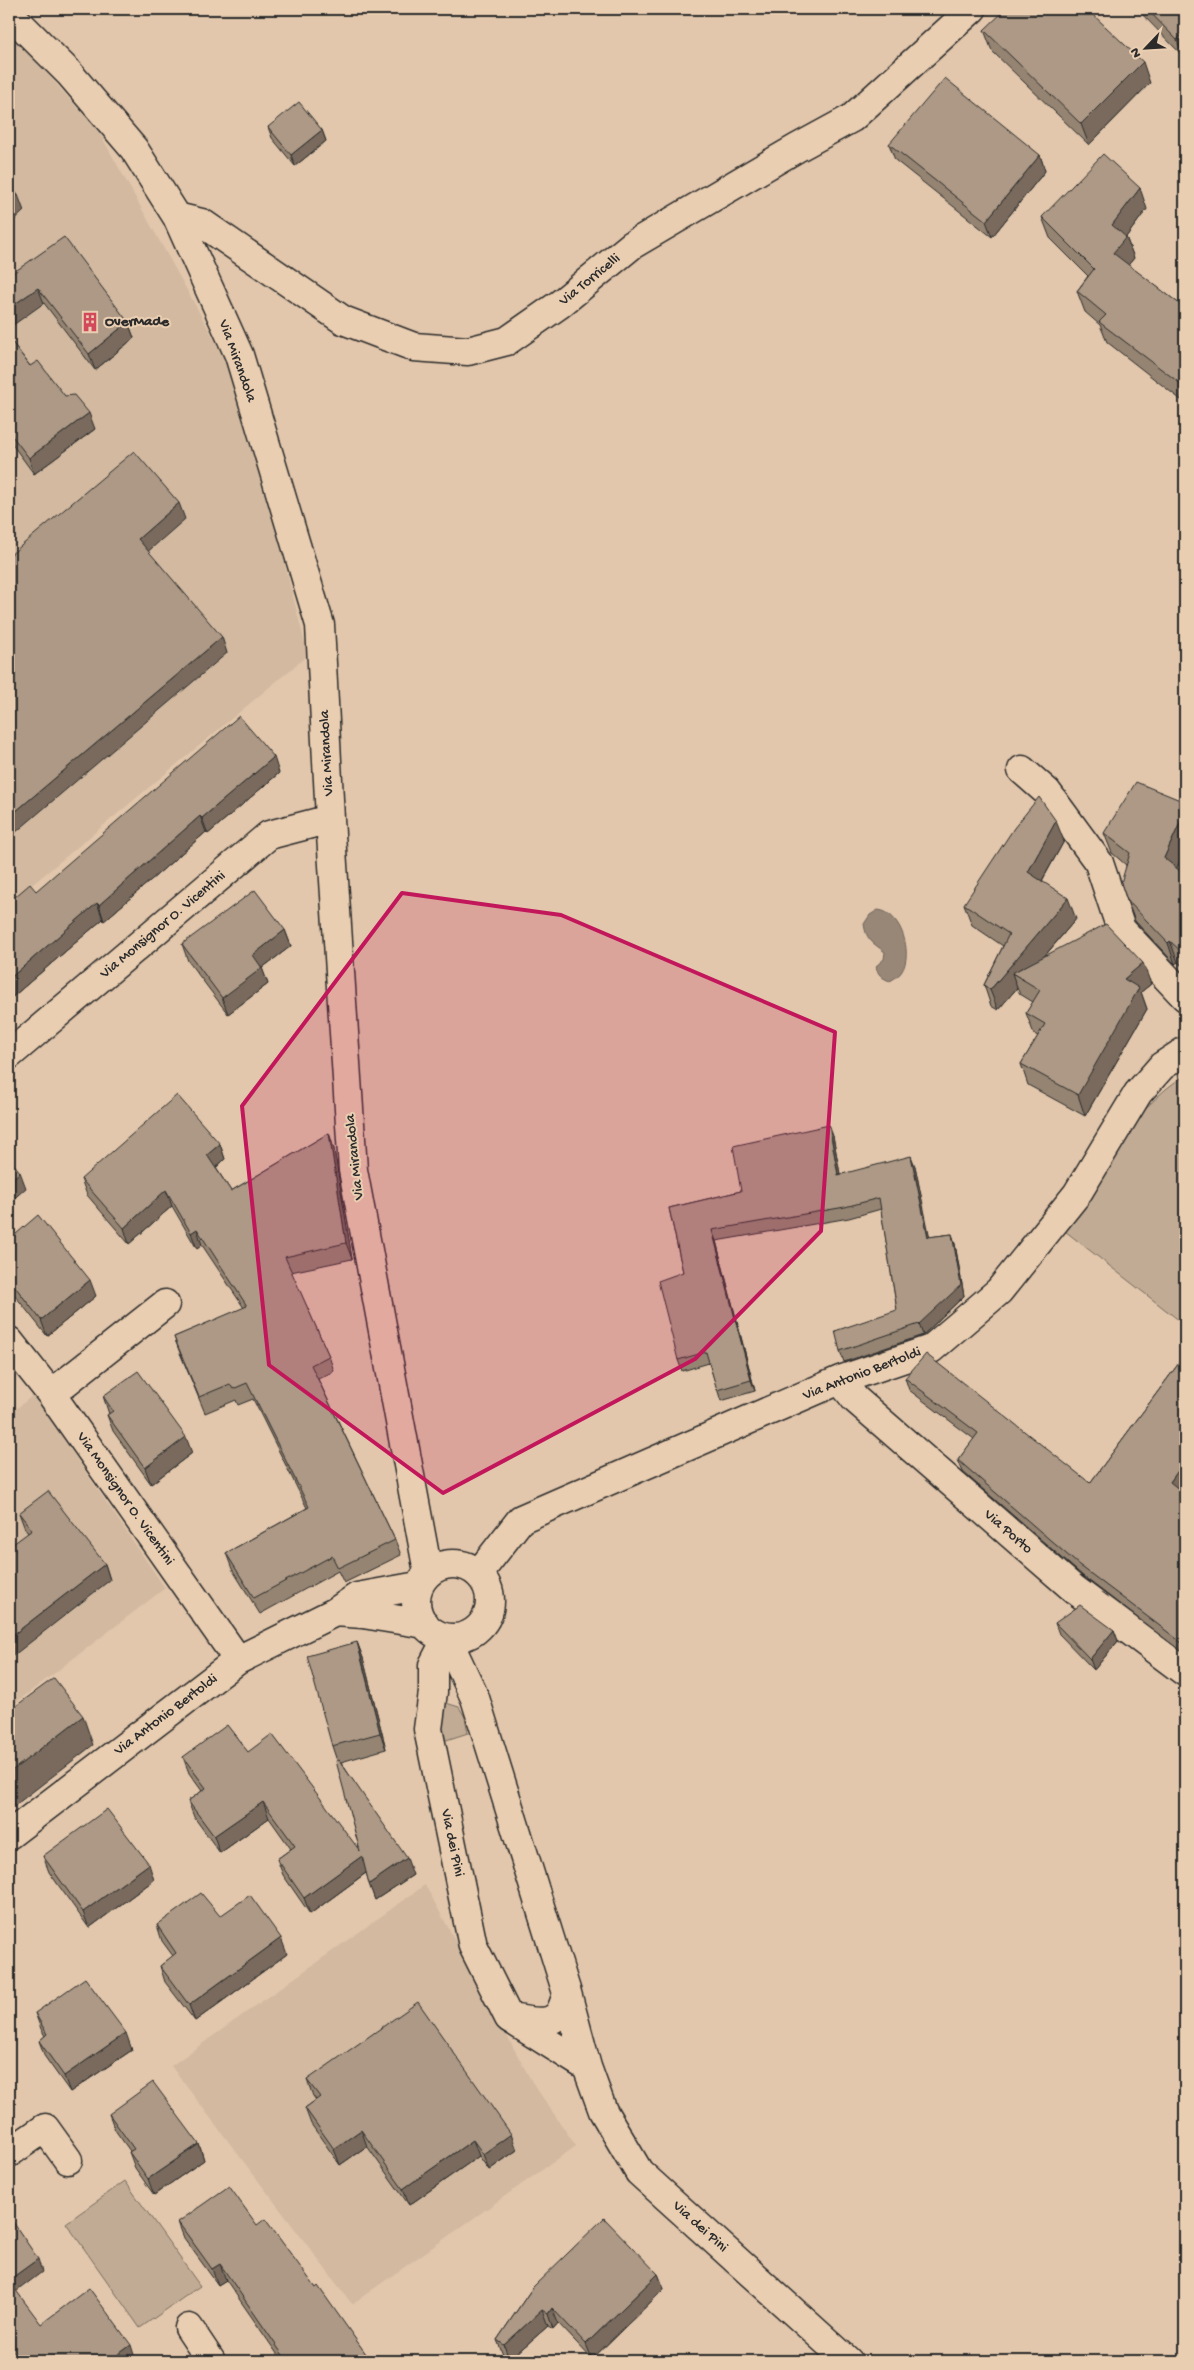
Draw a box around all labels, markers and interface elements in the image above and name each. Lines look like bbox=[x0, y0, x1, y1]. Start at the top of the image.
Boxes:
north arrow bbox=[1122, 22, 1172, 72]
text: N bbox=[1127, 45, 1146, 60]
street label: Via Torricelli bbox=[555, 250, 624, 311]
building icon: OverMade bbox=[79, 311, 101, 333]
place label: OverMade bbox=[105, 313, 170, 331]
street label: Via Mirandola bbox=[213, 317, 260, 405]
street label: Via Mirandola bbox=[316, 709, 338, 797]
street label: Via Monsignor O. Vicentini bbox=[96, 867, 229, 983]
street label: Via Mirandola bbox=[341, 1113, 369, 1202]
street label: Via Antonio Bertoldi bbox=[799, 1343, 924, 1405]
street label: Via Monsignor O. Vicentini bbox=[72, 1428, 178, 1569]
street label: Via Porto bbox=[979, 1505, 1036, 1558]
street label: Via Antonio Bertoldi bbox=[110, 1670, 221, 1760]
street label: Via dei Pini bbox=[436, 1807, 468, 1878]
street label: Via dei Pini bbox=[668, 2197, 732, 2257]

